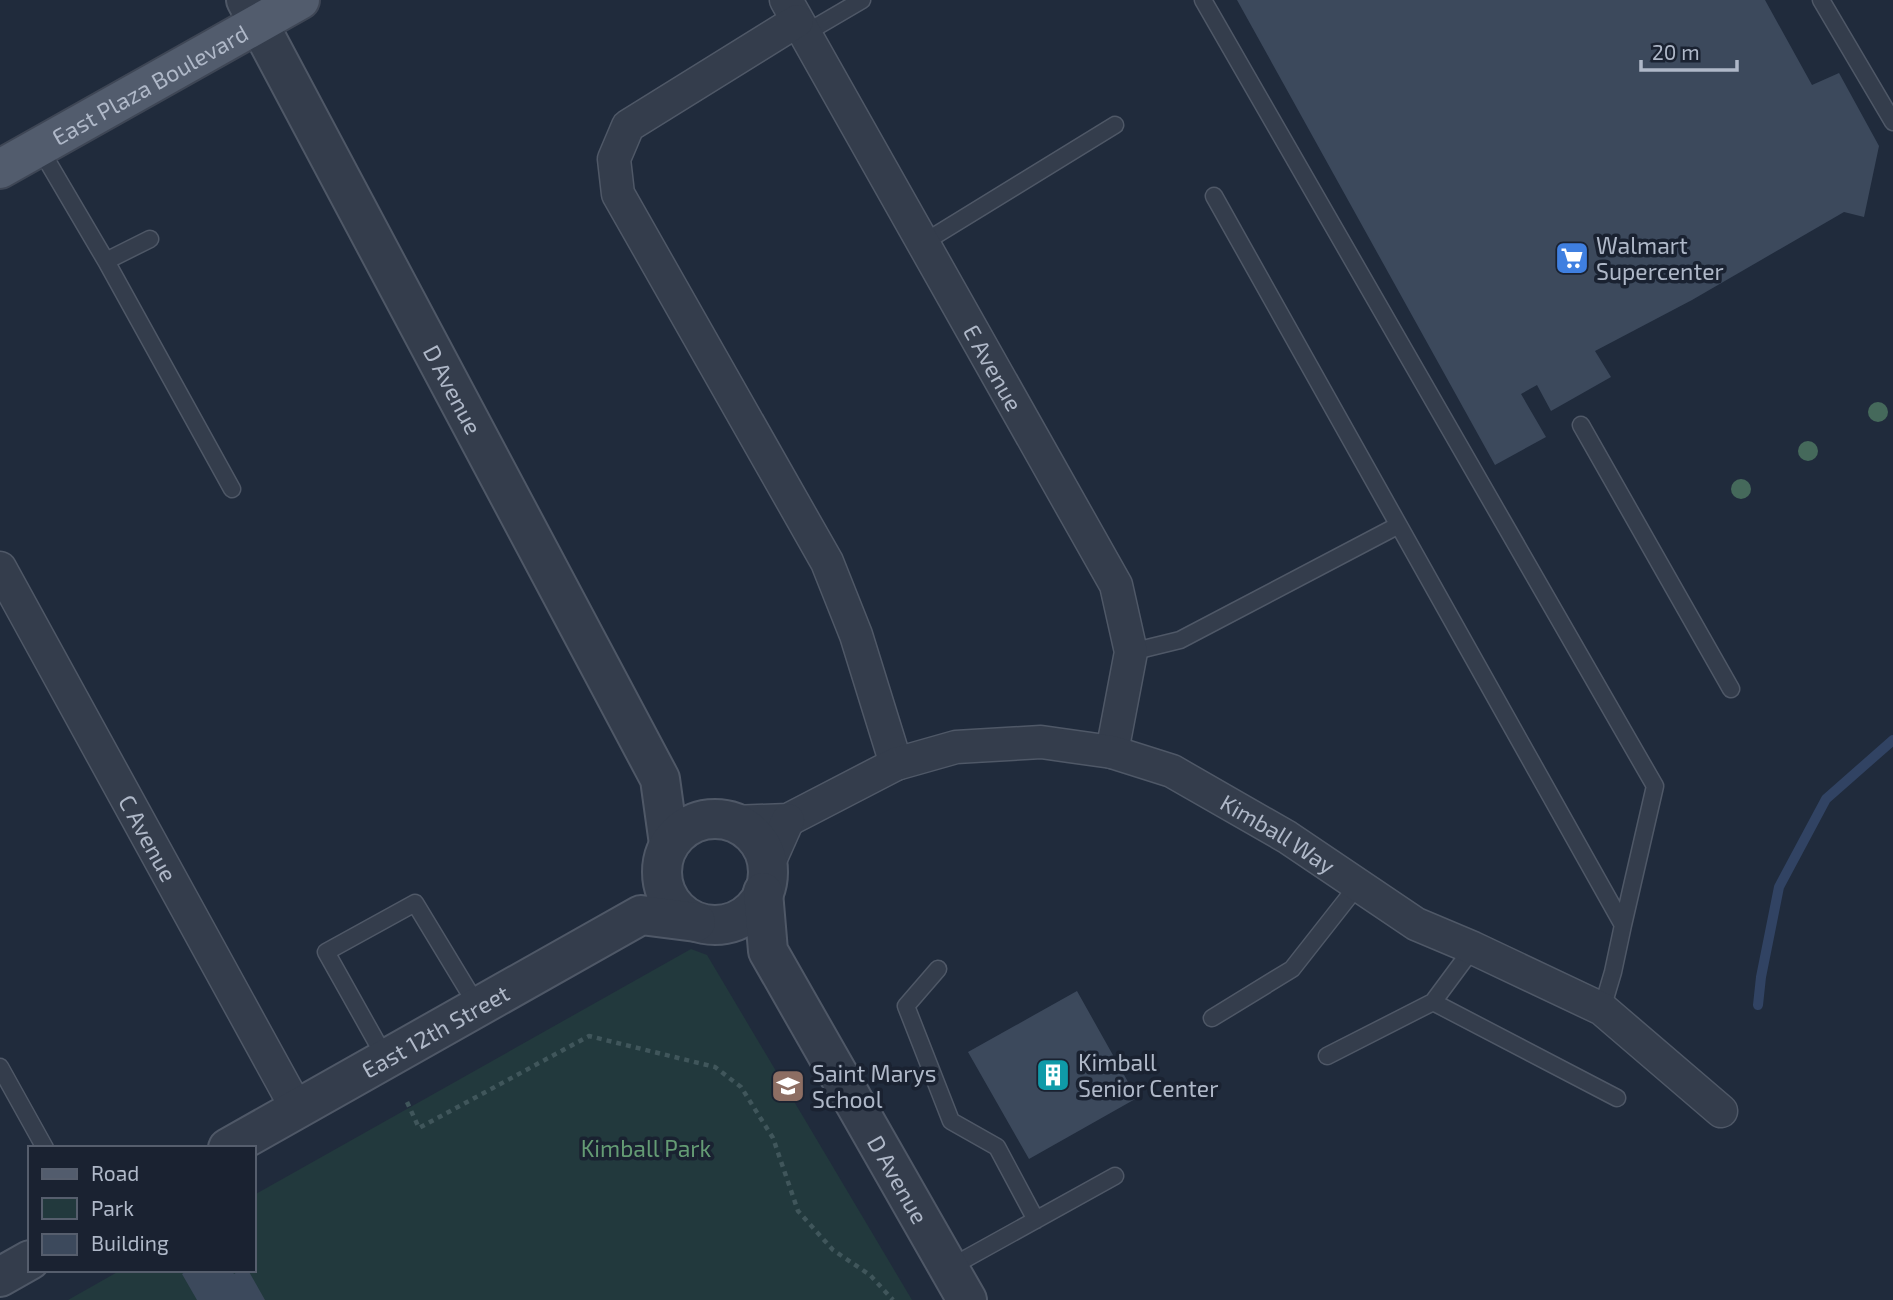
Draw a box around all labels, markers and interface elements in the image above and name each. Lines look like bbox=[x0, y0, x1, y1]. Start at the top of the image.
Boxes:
street label: East Plaza Boulevard bbox=[47, 18, 253, 151]
scale bar bbox=[1641, 28, 1737, 72]
text: 20 m bbox=[1652, 39, 1700, 64]
place label: Walmart Supercenter bbox=[1596, 231, 1724, 285]
supermarket icon: Walmart Supercenter bbox=[1553, 239, 1591, 277]
street label: E Avenue bbox=[958, 319, 1029, 416]
street label: D Avenue bbox=[418, 340, 488, 439]
street label: Kimball Way bbox=[1216, 788, 1341, 880]
street label: C Avenue bbox=[113, 790, 183, 886]
street label: East 12th Street bbox=[357, 978, 514, 1084]
place label: Kimball Senior Center bbox=[1078, 1048, 1218, 1102]
building icon: Kimball Senior Center bbox=[1034, 1056, 1072, 1094]
place label: Saint Marys School bbox=[812, 1059, 936, 1113]
school or university icon: Saint Marys School bbox=[769, 1067, 807, 1105]
street label: D Avenue bbox=[862, 1130, 934, 1228]
park label: Kimball Park bbox=[581, 1134, 712, 1162]
legend bbox=[28, 1146, 256, 1272]
text: Road bbox=[91, 1160, 139, 1185]
text: Park bbox=[91, 1195, 134, 1220]
text: Building bbox=[91, 1230, 169, 1255]

